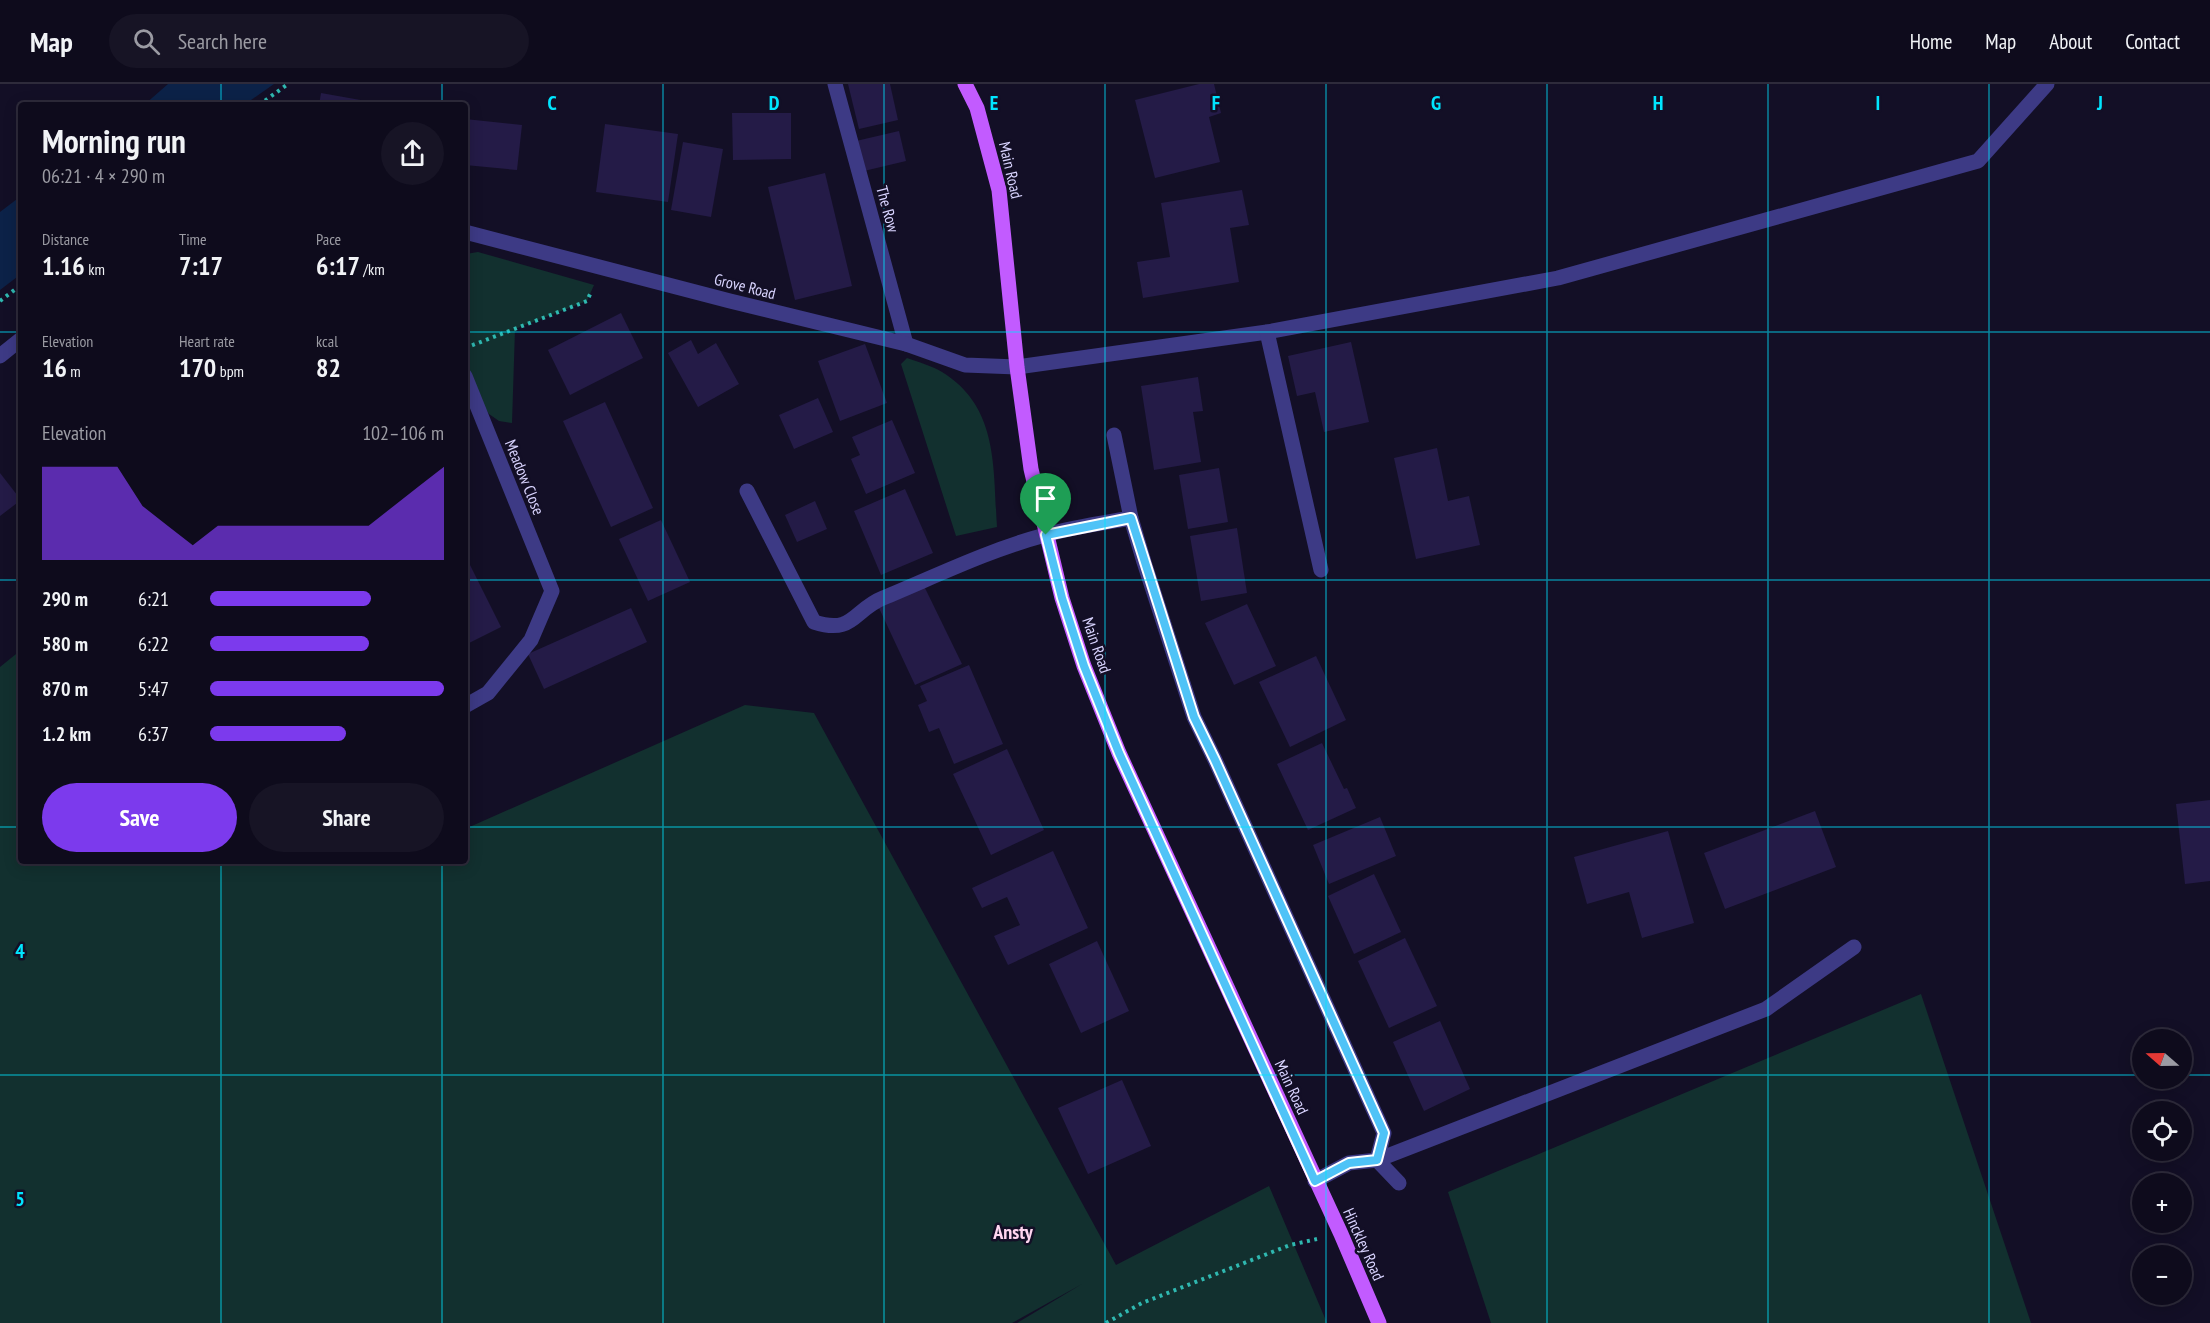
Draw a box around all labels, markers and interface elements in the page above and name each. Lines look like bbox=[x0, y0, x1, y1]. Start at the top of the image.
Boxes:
search box bbox=[109, 14, 529, 68]
text: Map bbox=[30, 23, 73, 60]
icon: search bbox=[130, 25, 163, 58]
text: Search here bbox=[178, 27, 267, 55]
text: Home bbox=[1910, 28, 1952, 55]
text: Map bbox=[1985, 28, 2016, 55]
text: About bbox=[2049, 28, 2092, 55]
text: Contact bbox=[2125, 28, 2180, 55]
text: C bbox=[547, 90, 557, 116]
text: D bbox=[769, 90, 780, 116]
text: E bbox=[990, 90, 998, 116]
text: F bbox=[1212, 90, 1220, 116]
text: G bbox=[1431, 90, 1441, 116]
text: H bbox=[1653, 90, 1663, 116]
text: I bbox=[1876, 90, 1880, 116]
text: J bbox=[2096, 90, 2103, 116]
text: Morning run bbox=[42, 119, 186, 162]
button: share bbox=[381, 122, 444, 185]
street label: Main Road bbox=[995, 140, 1027, 200]
text: 06:21 · 4 × 290 m bbox=[42, 163, 165, 189]
street label: The Row bbox=[872, 183, 904, 235]
text: Distance bbox=[42, 229, 89, 249]
text: Time bbox=[179, 229, 207, 249]
text: Pace bbox=[316, 229, 341, 249]
text: 1.16 bbox=[42, 249, 85, 282]
text: 7:17 bbox=[179, 249, 223, 282]
text: 6:17 bbox=[316, 249, 360, 282]
text: km bbox=[85, 259, 105, 279]
text: /km bbox=[360, 259, 385, 279]
street label: Grove Road bbox=[712, 269, 778, 303]
text: Elevation bbox=[42, 331, 93, 351]
text: Heart rate bbox=[179, 331, 235, 351]
text: kcal bbox=[316, 331, 338, 351]
text: 16 bbox=[42, 351, 67, 384]
text: 170 bbox=[179, 351, 216, 384]
text: 82 bbox=[316, 351, 341, 384]
text: m bbox=[67, 361, 81, 381]
text: bpm bbox=[216, 361, 244, 381]
text: Elevation bbox=[42, 420, 106, 446]
text: 102–106 m bbox=[362, 420, 444, 446]
street label: Meadow Close bbox=[501, 436, 549, 518]
pin bbox=[1020, 473, 1071, 535]
icon: arrive bbox=[1029, 482, 1062, 515]
text: 290 m bbox=[42, 586, 88, 612]
text: 6:21 bbox=[138, 586, 169, 612]
street label: Main Road bbox=[1078, 614, 1116, 676]
text: 580 m bbox=[42, 631, 88, 657]
text: 6:22 bbox=[138, 631, 169, 657]
text: 870 m bbox=[42, 676, 88, 702]
text: 5:47 bbox=[138, 676, 169, 702]
text: 1.2 km bbox=[42, 721, 91, 747]
text: 6:37 bbox=[138, 721, 169, 747]
button: Save bbox=[42, 783, 237, 852]
button: Share bbox=[249, 783, 444, 852]
text: 4 bbox=[15, 938, 25, 964]
north arrow bbox=[2132, 1029, 2192, 1089]
map controls bbox=[2132, 1029, 2192, 1305]
street label: Main Road bbox=[1271, 1057, 1313, 1117]
button: locate bbox=[2132, 1101, 2192, 1161]
button: + bbox=[2132, 1173, 2192, 1233]
text: 5 bbox=[15, 1186, 25, 1212]
street label: Hinckley Road bbox=[1339, 1205, 1389, 1283]
district label: Ansty bbox=[992, 1219, 1034, 1245]
button: − bbox=[2132, 1245, 2192, 1305]

